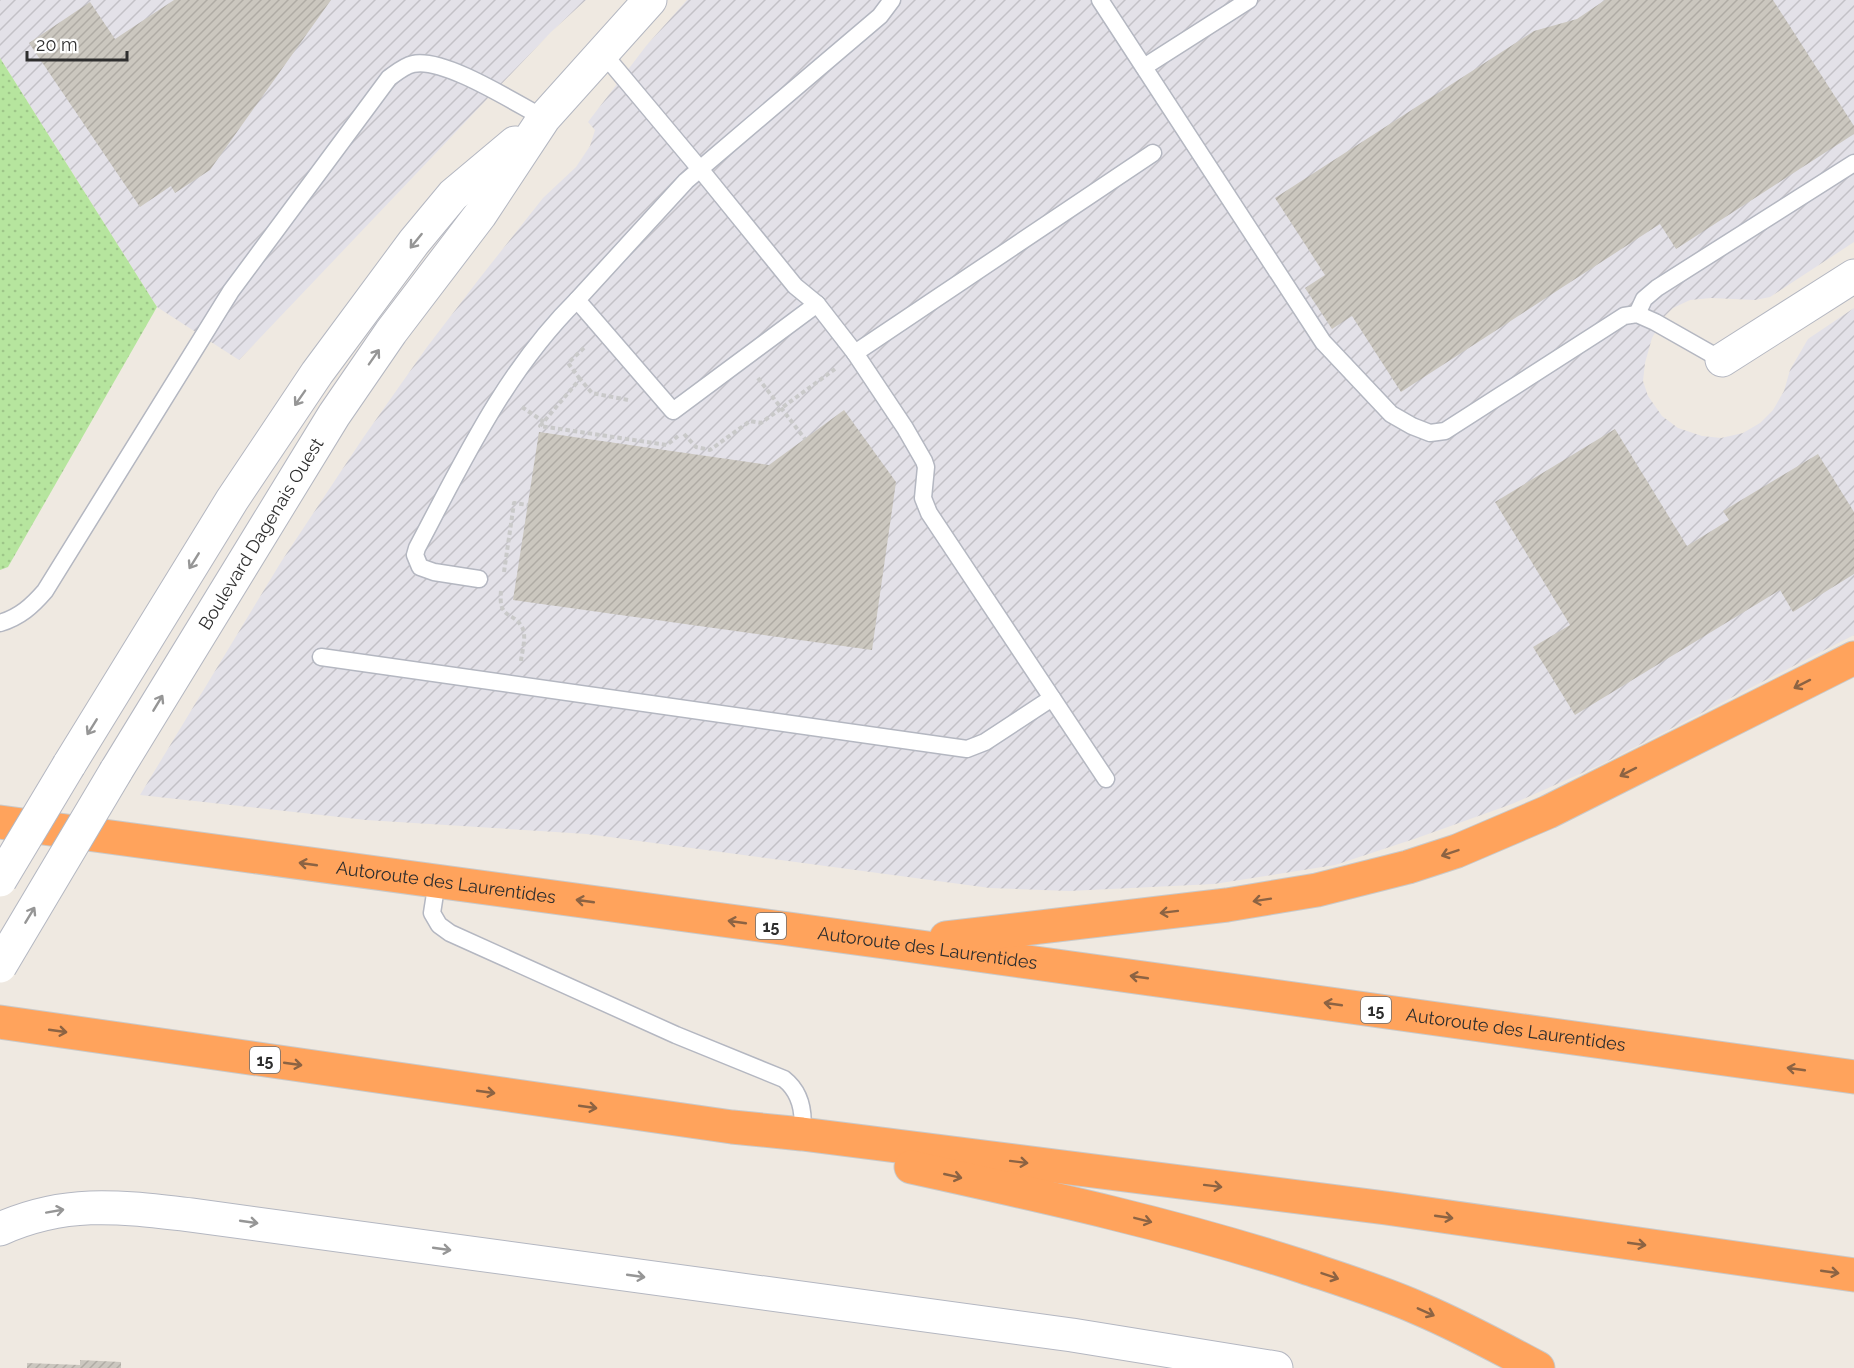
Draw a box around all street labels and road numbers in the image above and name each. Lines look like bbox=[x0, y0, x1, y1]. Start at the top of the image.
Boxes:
street label: Boulevard Dagenais Ouest bbox=[194, 434, 327, 633]
street label: Autoroute des Laurentides bbox=[335, 857, 557, 907]
road number: 15 bbox=[756, 913, 786, 939]
street label: Autoroute des Laurentides bbox=[816, 922, 1039, 973]
road number: 15 bbox=[1361, 997, 1391, 1023]
street label: Autoroute des Laurentides bbox=[1405, 1004, 1627, 1055]
road number: 15 bbox=[250, 1047, 280, 1073]

